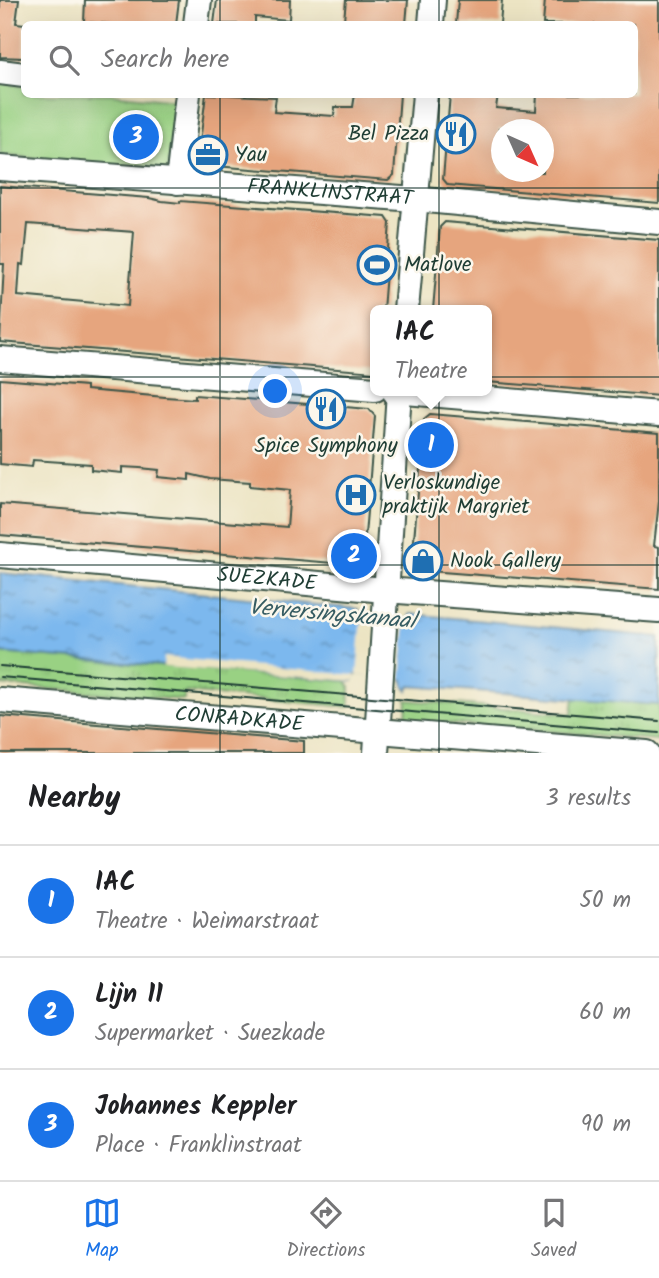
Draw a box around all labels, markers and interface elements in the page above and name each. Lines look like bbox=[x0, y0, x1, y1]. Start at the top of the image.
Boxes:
search box bbox=[21, 21, 638, 98]
text: Search here bbox=[101, 39, 229, 81]
icon: search bbox=[45, 41, 83, 79]
pin: 3 bbox=[113, 111, 159, 163]
restaurant icon: Bel Pizza bbox=[435, 113, 477, 155]
place label: Bel Pizza bbox=[348, 118, 429, 151]
north arrow bbox=[491, 119, 554, 182]
office icon: Yau bbox=[187, 134, 229, 176]
place label: Yau bbox=[235, 139, 267, 172]
street label: FRANKLINSTRAAT bbox=[246, 170, 416, 215]
sports icon: Matlove bbox=[356, 244, 398, 286]
place label: Matlove bbox=[404, 249, 472, 282]
popup bbox=[370, 305, 492, 396]
text: IAC bbox=[395, 312, 435, 354]
text: Theatre bbox=[395, 354, 467, 390]
your location bbox=[258, 374, 292, 408]
restaurant icon: Spice Symphony bbox=[305, 388, 347, 430]
pin: 1 bbox=[408, 419, 454, 471]
place label: Spice Symphony bbox=[255, 430, 398, 463]
place label: Verloskundige praktijk Margriet bbox=[382, 467, 530, 524]
hospital icon: Verloskundige praktijk Margriet bbox=[335, 474, 377, 516]
pin: 2 bbox=[331, 530, 377, 582]
shop icon: Nook Gallery bbox=[402, 540, 444, 582]
place label: Nook Gallery bbox=[450, 545, 561, 578]
street label: SUEZKADE bbox=[216, 558, 319, 600]
water label: Verversingskanaal bbox=[247, 590, 421, 641]
street label: CONRADKADE bbox=[173, 698, 306, 741]
text: Nearby bbox=[28, 775, 120, 823]
text: 3 results bbox=[545, 781, 631, 817]
text: IAC bbox=[95, 862, 135, 904]
text: 1 bbox=[48, 883, 54, 919]
text: 50 m bbox=[580, 883, 631, 919]
text: Theatre · Weimarstraat bbox=[95, 904, 319, 940]
text: Lijn 11 bbox=[95, 974, 163, 1016]
text: 2 bbox=[44, 995, 58, 1031]
text: 60 m bbox=[579, 995, 631, 1031]
text: Supermarket · Suezkade bbox=[95, 1016, 325, 1052]
text: Johannes Keppler bbox=[95, 1086, 296, 1128]
text: 3 bbox=[45, 1107, 57, 1143]
text: 90 m bbox=[581, 1107, 631, 1143]
text: Place · Franklinstraat bbox=[95, 1128, 302, 1164]
tab: Map bbox=[83, 1194, 121, 1266]
tab: Directions bbox=[287, 1194, 365, 1266]
tab: Saved bbox=[531, 1194, 576, 1266]

